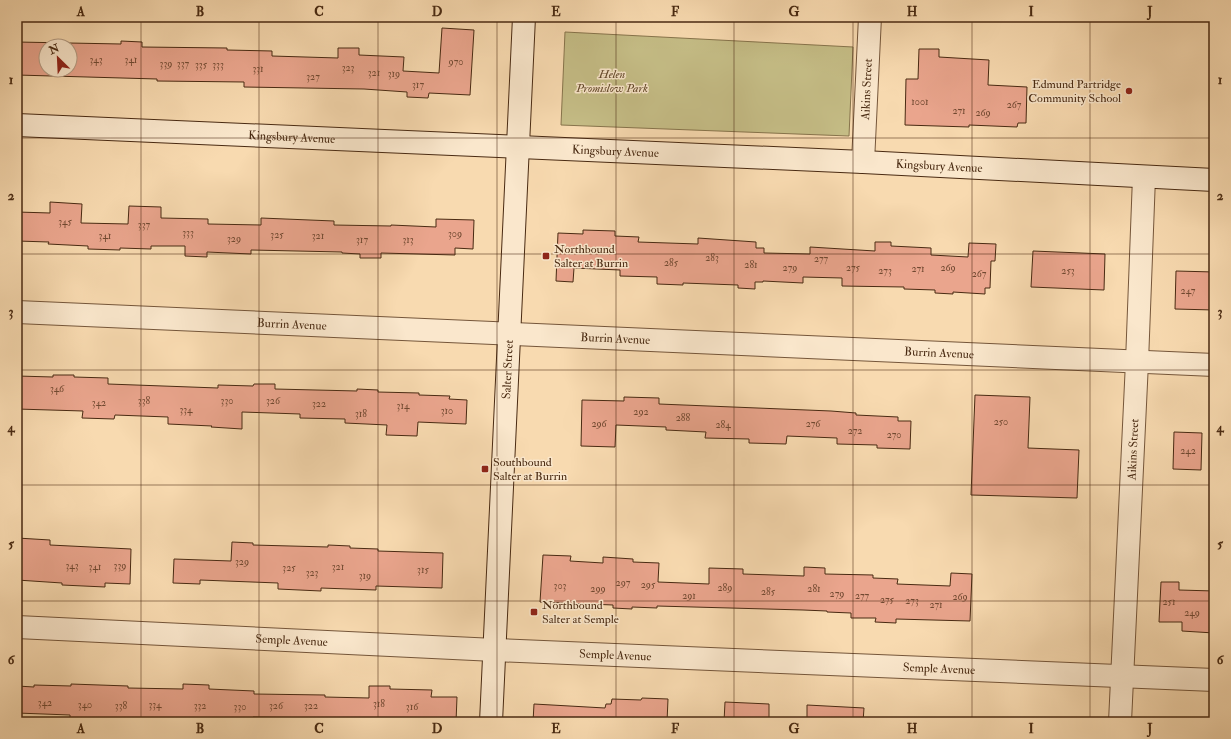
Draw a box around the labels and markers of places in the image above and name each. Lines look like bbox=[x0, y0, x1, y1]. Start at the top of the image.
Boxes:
place label: Edmund Partridge Community School bbox=[1028, 77, 1121, 106]
marker: Edmund Partridge Community School bbox=[1124, 86, 1134, 96]
place label: Northbound Salter at Burrin bbox=[554, 242, 628, 271]
marker: Northbound Salter at Burrin bbox=[541, 251, 551, 261]
place label: Southbound Salter at Burrin bbox=[493, 455, 567, 484]
marker: Southbound Salter at Burrin bbox=[480, 464, 490, 474]
place label: Northbound Salter at Semple bbox=[542, 598, 619, 627]
marker: Northbound Salter at Semple bbox=[529, 607, 539, 617]

